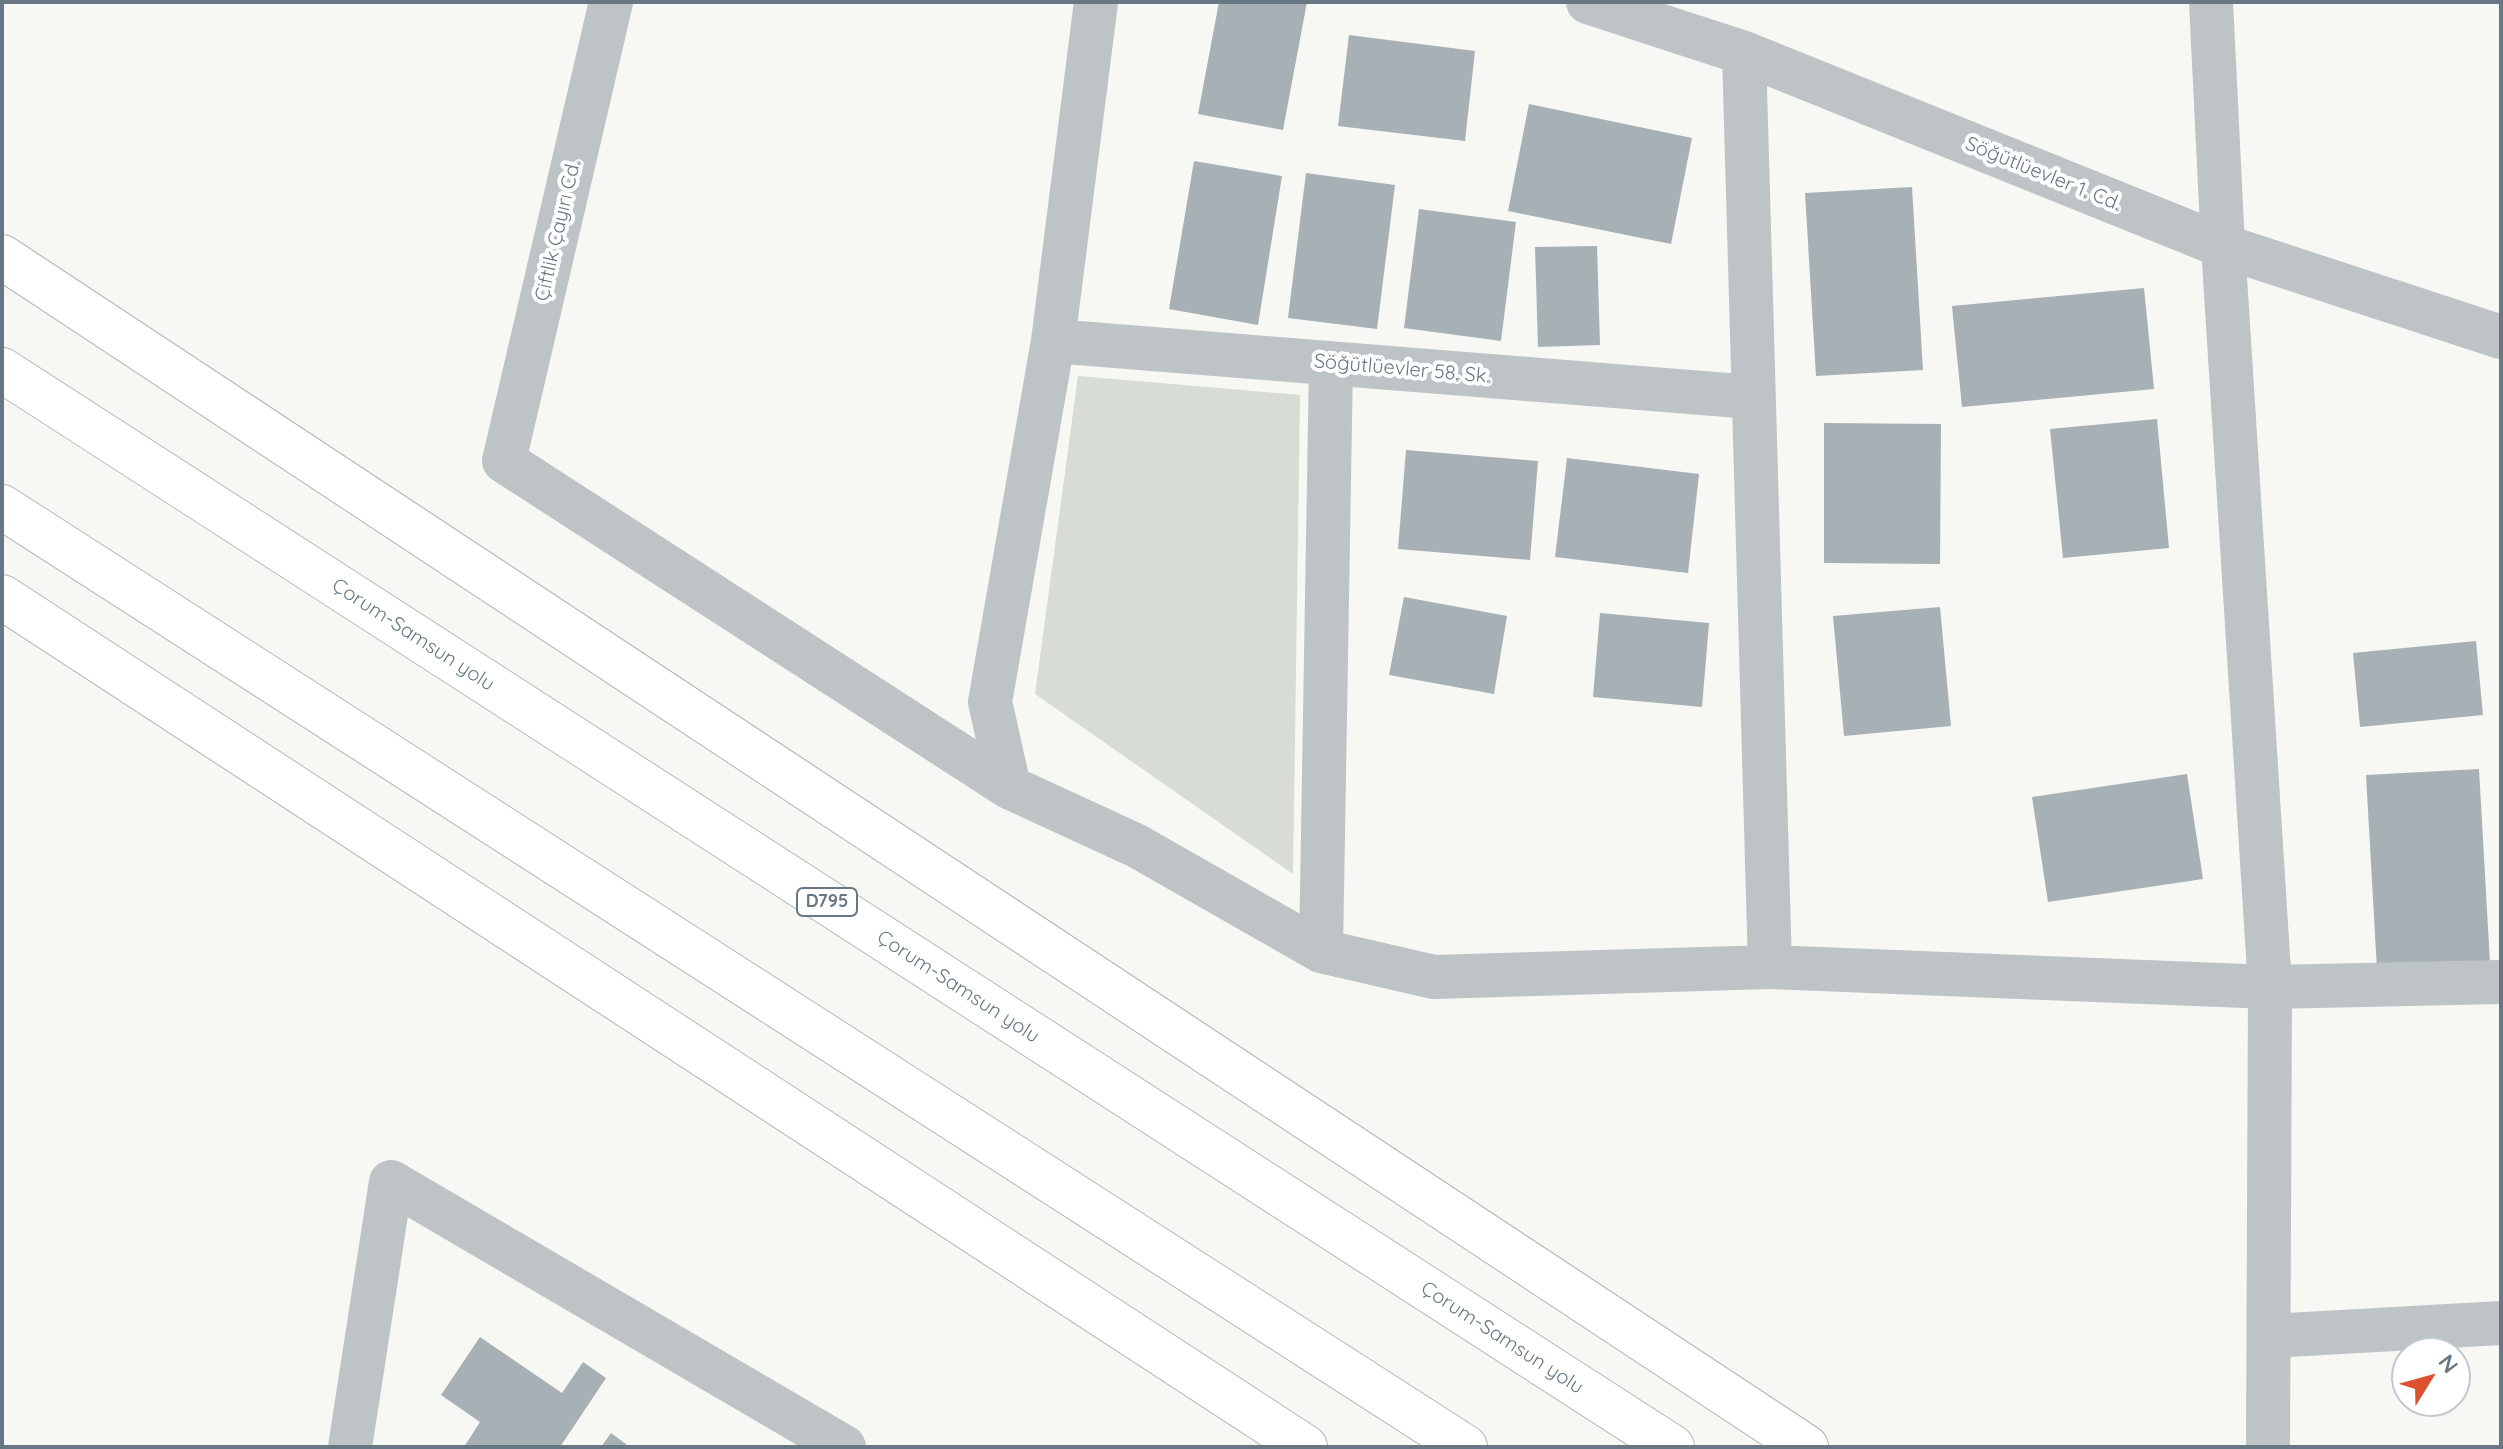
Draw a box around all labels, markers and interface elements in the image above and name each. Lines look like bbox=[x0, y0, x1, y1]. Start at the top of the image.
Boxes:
street label: Söğütlüevler 1. Cd. bbox=[1962, 132, 2124, 216]
street label: Çiftlik Çayırı Cd. bbox=[530, 158, 586, 304]
street label: Söğütlüevler 58. Sk. bbox=[1313, 349, 1491, 389]
street label: Çorum-Samsun yolu bbox=[327, 574, 499, 696]
road number: D795 bbox=[797, 888, 857, 916]
street label: Çorum-Samsun yolu bbox=[872, 926, 1044, 1048]
street label: Çorum-Samsun yolu bbox=[1416, 1277, 1588, 1399]
north arrow bbox=[2391, 1337, 2471, 1417]
text: N bbox=[2433, 1349, 2465, 1379]

